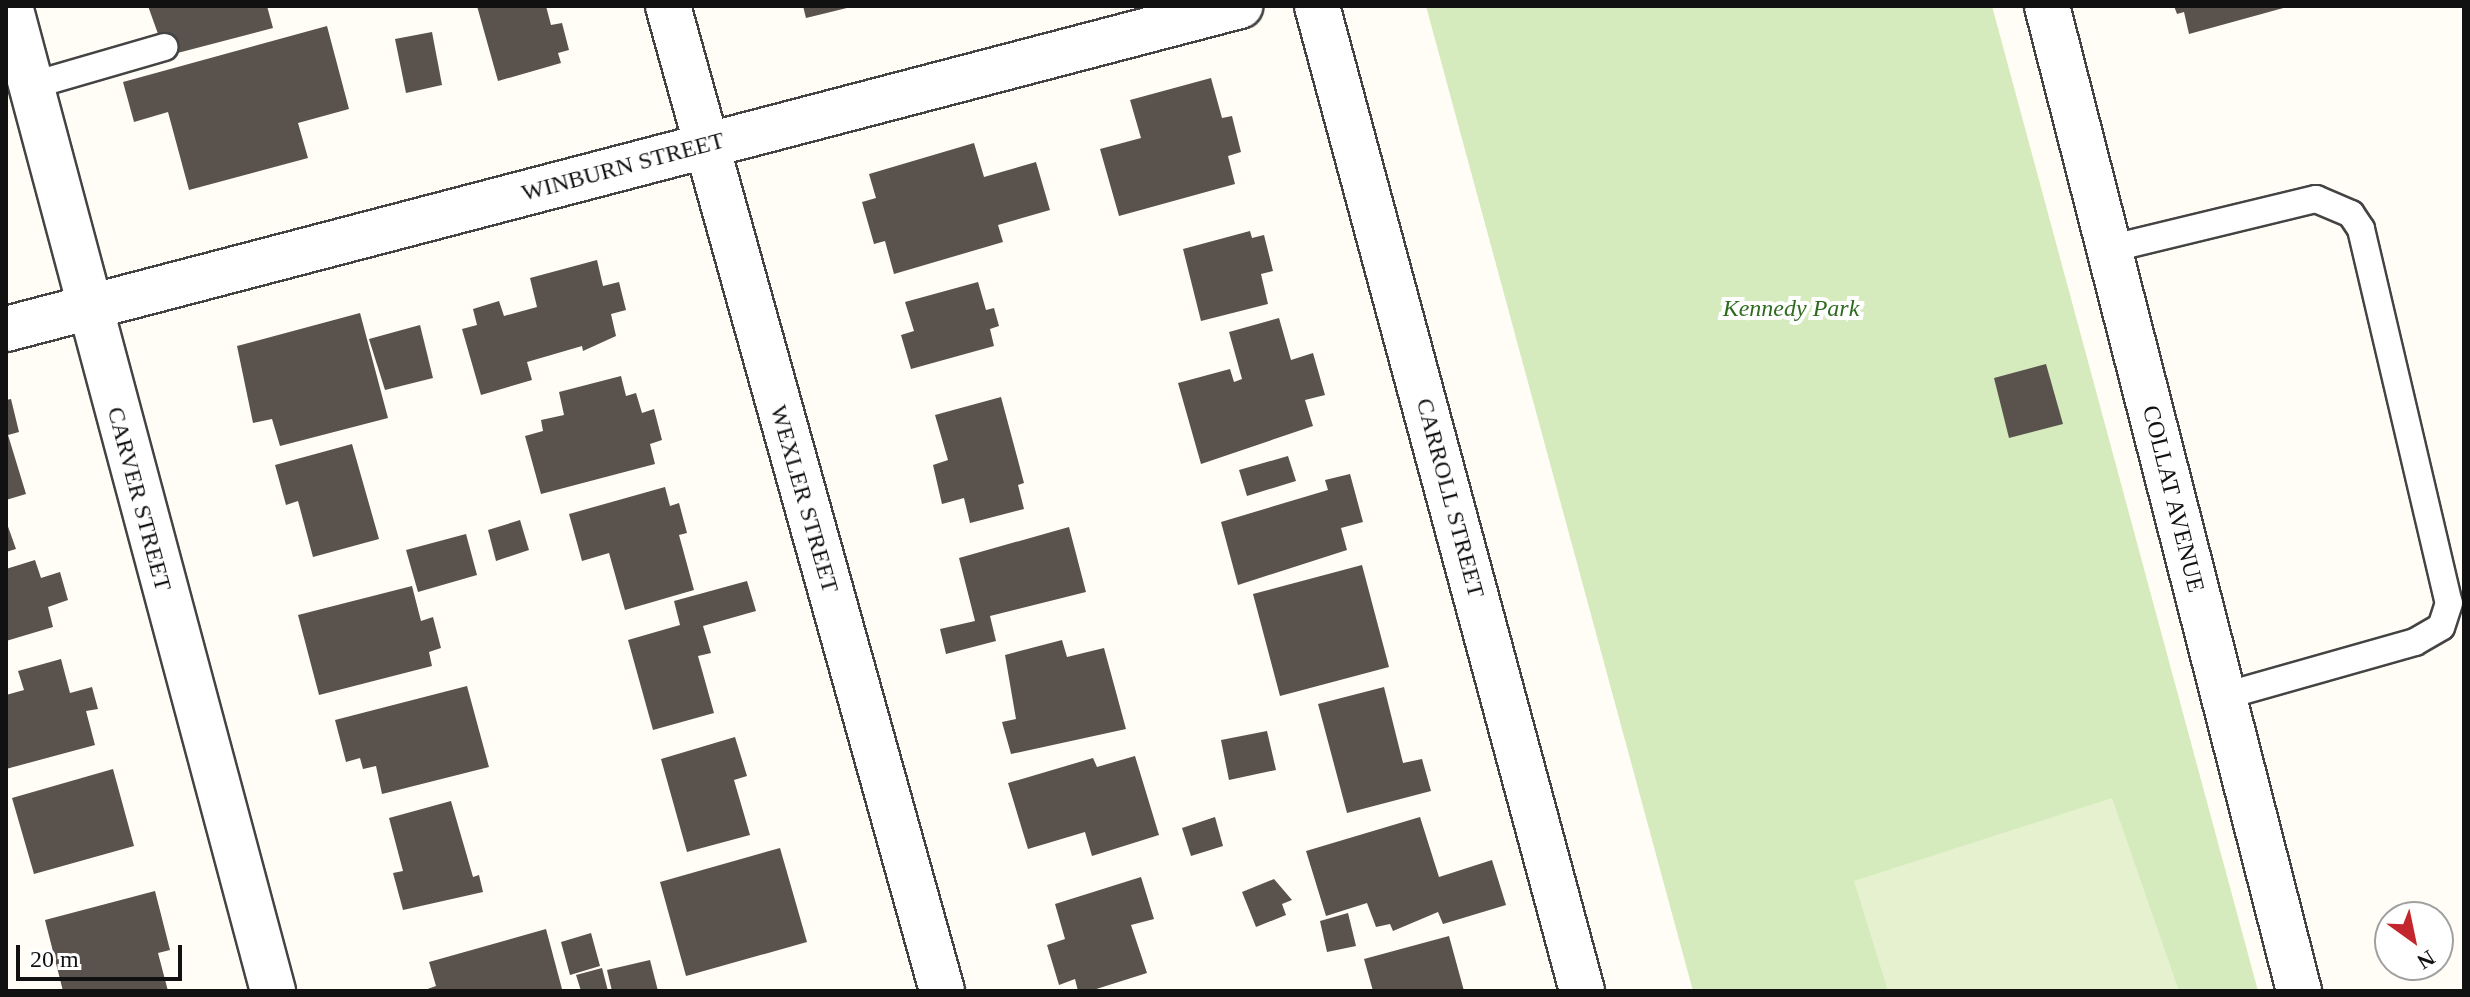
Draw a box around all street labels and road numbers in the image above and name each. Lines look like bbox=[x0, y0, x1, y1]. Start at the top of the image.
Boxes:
street label: WINBURN STREET bbox=[519, 126, 727, 208]
street label: CARROLL STREET bbox=[1409, 395, 1491, 601]
street label: WEXLER STREET bbox=[763, 402, 845, 596]
street label: COLLAT AVENUE bbox=[2136, 402, 2210, 596]
street label: CARVER STREET bbox=[101, 404, 177, 594]

